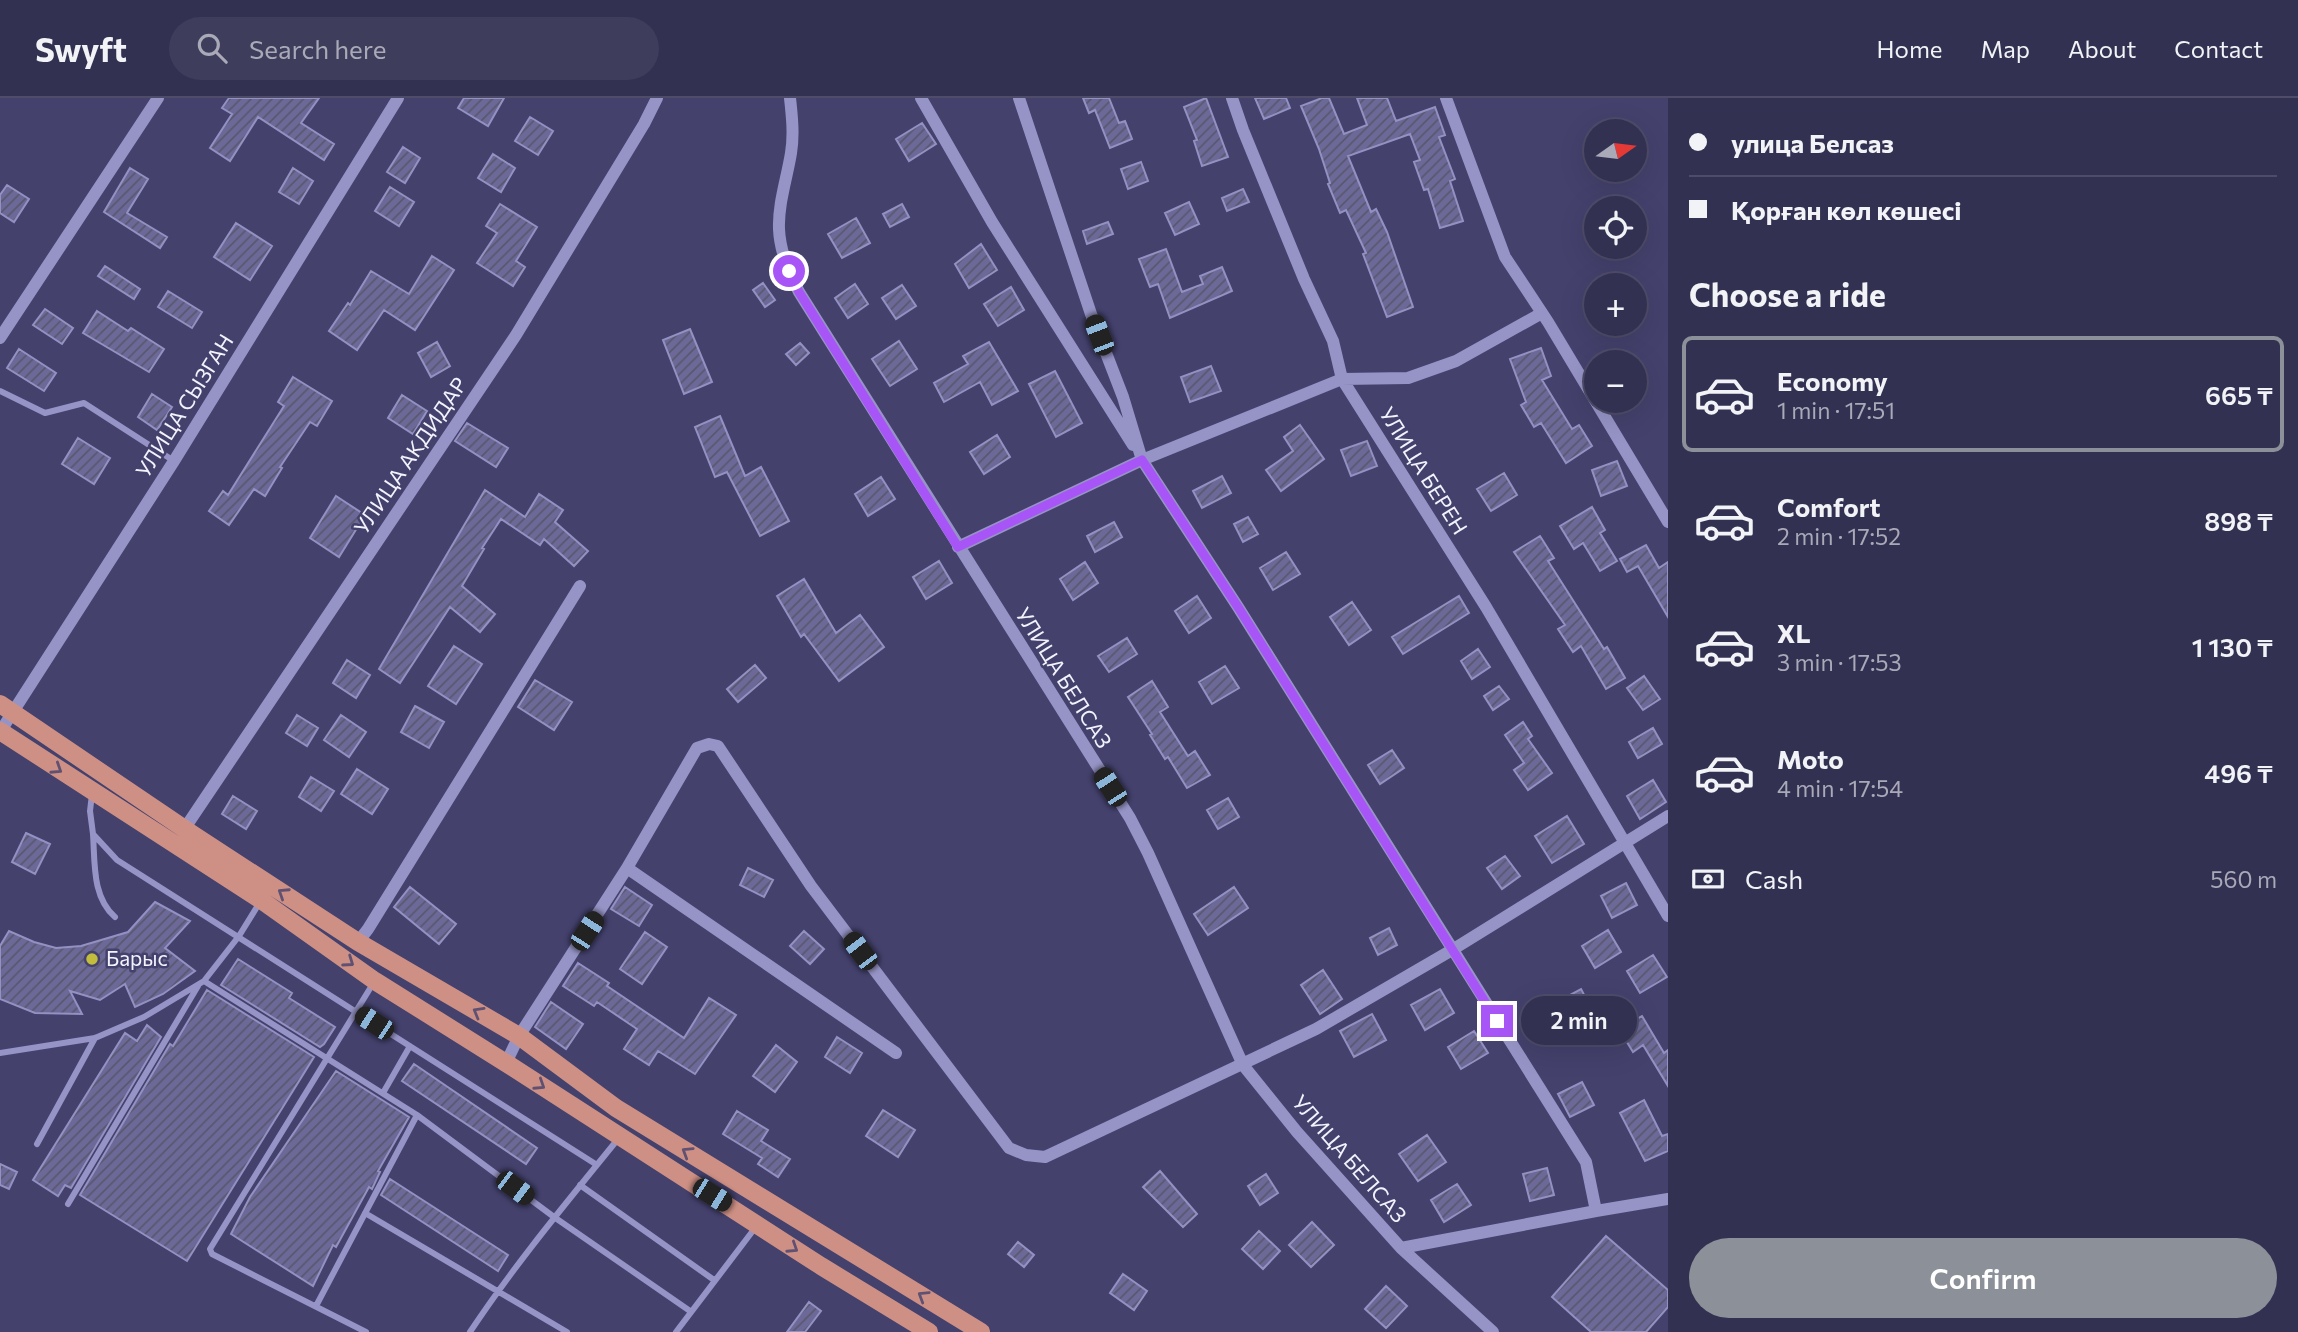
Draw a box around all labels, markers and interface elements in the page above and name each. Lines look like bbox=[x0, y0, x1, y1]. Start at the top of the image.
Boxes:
search box bbox=[169, 17, 659, 80]
text: Swyft bbox=[35, 28, 127, 69]
icon: search bbox=[193, 29, 231, 67]
text: Search here bbox=[249, 33, 386, 64]
text: Home bbox=[1877, 34, 1943, 63]
text: Map bbox=[1981, 34, 2030, 63]
text: About bbox=[2068, 34, 2136, 63]
text: Contact bbox=[2174, 34, 2263, 63]
north arrow bbox=[1584, 119, 1647, 182]
map controls bbox=[1584, 119, 1647, 413]
text: улица Белсаз bbox=[1731, 127, 1894, 158]
text: Қорған көл көшесі bbox=[1731, 194, 1962, 225]
button: locate bbox=[1584, 196, 1647, 259]
route start bbox=[773, 255, 805, 287]
button: + bbox=[1584, 273, 1647, 336]
text: Choose a ride bbox=[1689, 274, 1886, 314]
car bbox=[1082, 312, 1117, 358]
street label: УЛИЦА СЫЗГАН bbox=[130, 329, 238, 481]
button: − bbox=[1584, 350, 1647, 413]
icon: car bbox=[1693, 363, 1756, 426]
text: Economy bbox=[1777, 365, 1888, 396]
street label: УЛИЦА АКДИДАР bbox=[348, 372, 471, 538]
text: 665 ₸ bbox=[2205, 379, 2273, 410]
text: 1 min · 17:51 bbox=[1777, 396, 1895, 424]
street label: УЛИЦА БЕРЕН bbox=[1375, 402, 1473, 538]
icon: car bbox=[1693, 489, 1756, 552]
text: Comfort bbox=[1777, 491, 1880, 522]
text: 898 ₸ bbox=[2204, 505, 2273, 536]
text: 2 min · 17:52 bbox=[1777, 522, 1901, 550]
street label: УЛИЦА БЕЛСАЗ bbox=[1011, 602, 1117, 752]
icon: car bbox=[1693, 615, 1756, 678]
text: XL bbox=[1777, 617, 1811, 648]
text: 1 130 ₸ bbox=[2192, 631, 2273, 662]
text: 3 min · 17:53 bbox=[1777, 648, 1902, 676]
icon: car bbox=[1693, 741, 1756, 804]
text: Moto bbox=[1777, 743, 1844, 774]
text: 496 ₸ bbox=[2204, 757, 2273, 788]
one-way arrow bbox=[49, 761, 62, 773]
car bbox=[1090, 764, 1131, 810]
text: 4 min · 17:54 bbox=[1777, 774, 1903, 802]
icon: cash bbox=[1689, 860, 1727, 898]
text: Cash bbox=[1745, 863, 1803, 894]
text: 560 m bbox=[2210, 865, 2277, 893]
one-way arrow bbox=[278, 889, 291, 902]
car bbox=[567, 908, 608, 954]
car bbox=[839, 928, 882, 974]
place label: Барыс bbox=[106, 945, 168, 970]
marker: Барыс bbox=[84, 951, 100, 967]
one-way arrow bbox=[341, 954, 354, 966]
callout: 2 min bbox=[1522, 996, 1637, 1046]
car bbox=[351, 1003, 398, 1043]
route end bbox=[1481, 1005, 1513, 1037]
text: 2 min bbox=[1551, 1006, 1607, 1034]
one-way arrow bbox=[472, 1007, 485, 1020]
one-way arrow bbox=[532, 1077, 545, 1089]
street label: УЛИЦА БЕЛСАЗ bbox=[1288, 1089, 1412, 1227]
one-way arrow bbox=[682, 1147, 695, 1160]
car bbox=[492, 1167, 539, 1209]
car bbox=[689, 1175, 736, 1215]
button: Confirm bbox=[1689, 1238, 2277, 1318]
one-way arrow bbox=[785, 1240, 798, 1252]
one-way arrow bbox=[917, 1292, 930, 1305]

